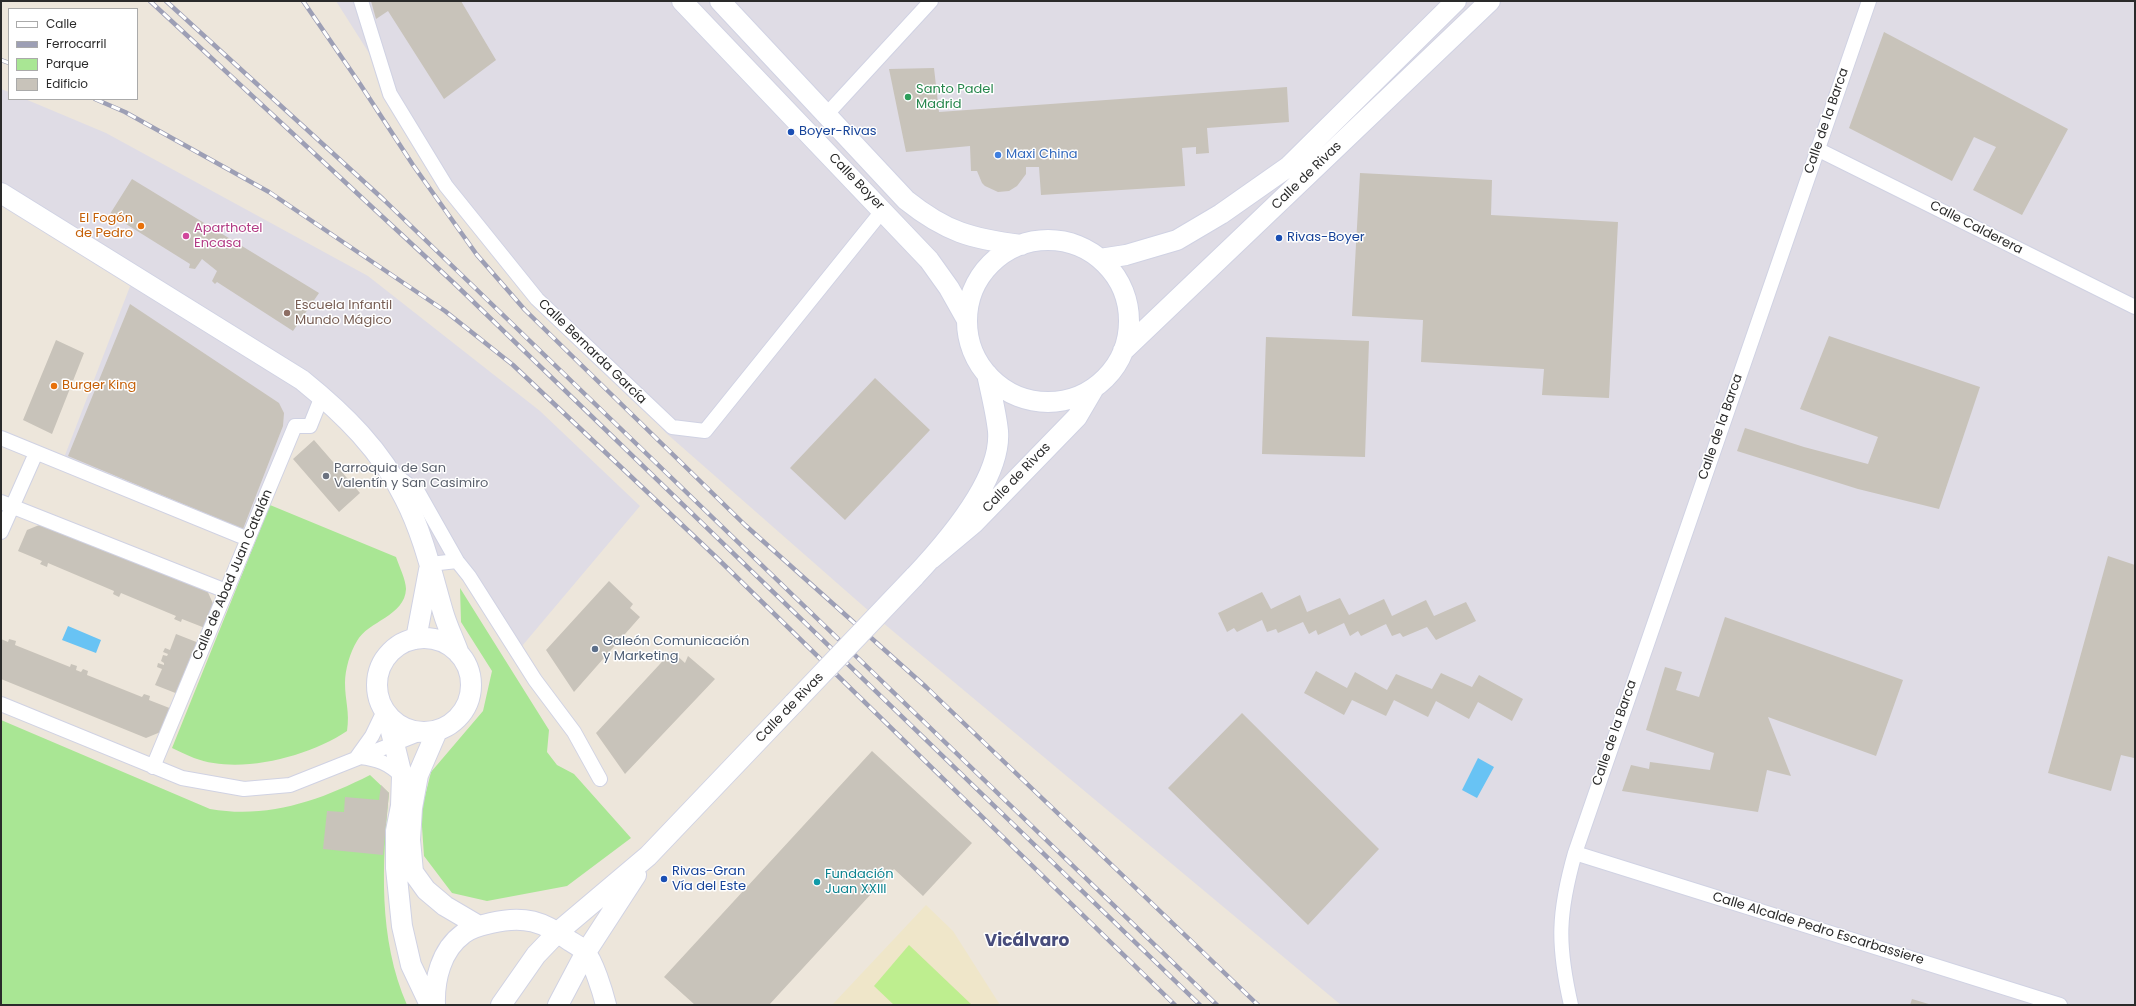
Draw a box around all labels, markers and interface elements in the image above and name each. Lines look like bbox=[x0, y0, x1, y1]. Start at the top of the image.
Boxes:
legend bbox=[8, 8, 138, 100]
text: Calle bbox=[46, 15, 77, 32]
text: Ferrocarril bbox=[46, 35, 106, 52]
text: Parque bbox=[46, 55, 89, 72]
street label: Calle de la Barca bbox=[1802, 66, 1852, 176]
text: Edificio bbox=[46, 75, 88, 92]
place label: Santo Padel Madrid bbox=[916, 82, 994, 113]
marker: Santo Padel Madrid bbox=[903, 92, 913, 102]
place label: Boyer-Rivas bbox=[799, 124, 877, 140]
marker: Boyer-Rivas bbox=[786, 127, 796, 137]
street label: Calle de Rivas bbox=[1269, 139, 1345, 213]
place label: Maxi China bbox=[1006, 147, 1078, 163]
street label: Calle Boyer bbox=[825, 150, 887, 214]
marker: Maxi China bbox=[993, 150, 1003, 160]
street label: Calle Calderera bbox=[1927, 198, 2025, 258]
place label: El Fogón de Pedro bbox=[75, 211, 133, 242]
marker: El Fogón de Pedro bbox=[136, 221, 146, 231]
place label: Aparthotel Encasa bbox=[194, 221, 263, 252]
place label: Rivas-Boyer bbox=[1287, 230, 1365, 246]
marker: Aparthotel Encasa bbox=[181, 231, 191, 241]
marker: Rivas-Boyer bbox=[1274, 233, 1284, 243]
street label: Calle Bernarda García bbox=[535, 296, 649, 408]
place label: Escuela Infantil Mundo Mágico bbox=[295, 298, 392, 329]
marker: Escuela Infantil Mundo Mágico bbox=[282, 308, 292, 318]
street label: Calle de la Barca bbox=[1696, 372, 1746, 482]
place label: Burger King bbox=[62, 378, 136, 394]
marker: Burger King bbox=[49, 381, 59, 391]
street label: Calle de Rivas bbox=[980, 440, 1054, 516]
place label: Parroquia de San Valentín y San Casimiro bbox=[334, 461, 488, 492]
marker: Parroquia de San Valentín y San Casimiro bbox=[321, 471, 331, 481]
street label: Calle de Abad Juan Catalán bbox=[190, 487, 276, 663]
place label: Galeón Comunicación y Marketing bbox=[603, 634, 749, 665]
marker: Galeón Comunicación y Marketing bbox=[590, 644, 600, 654]
street label: Calle de Rivas bbox=[753, 670, 827, 746]
street label: Calle de la Barca bbox=[1590, 678, 1640, 788]
place label: Rivas-Gran Vía del Este bbox=[672, 864, 746, 895]
place label: Fundación Juan XXIII bbox=[825, 867, 893, 898]
marker: Rivas-Gran Vía del Este bbox=[659, 874, 669, 884]
marker: Fundación Juan XXIII bbox=[812, 877, 822, 887]
street label: Calle Alcalde Pedro Escarbassiere bbox=[1710, 889, 1926, 969]
district label: Vicálvaro bbox=[985, 932, 1069, 952]

